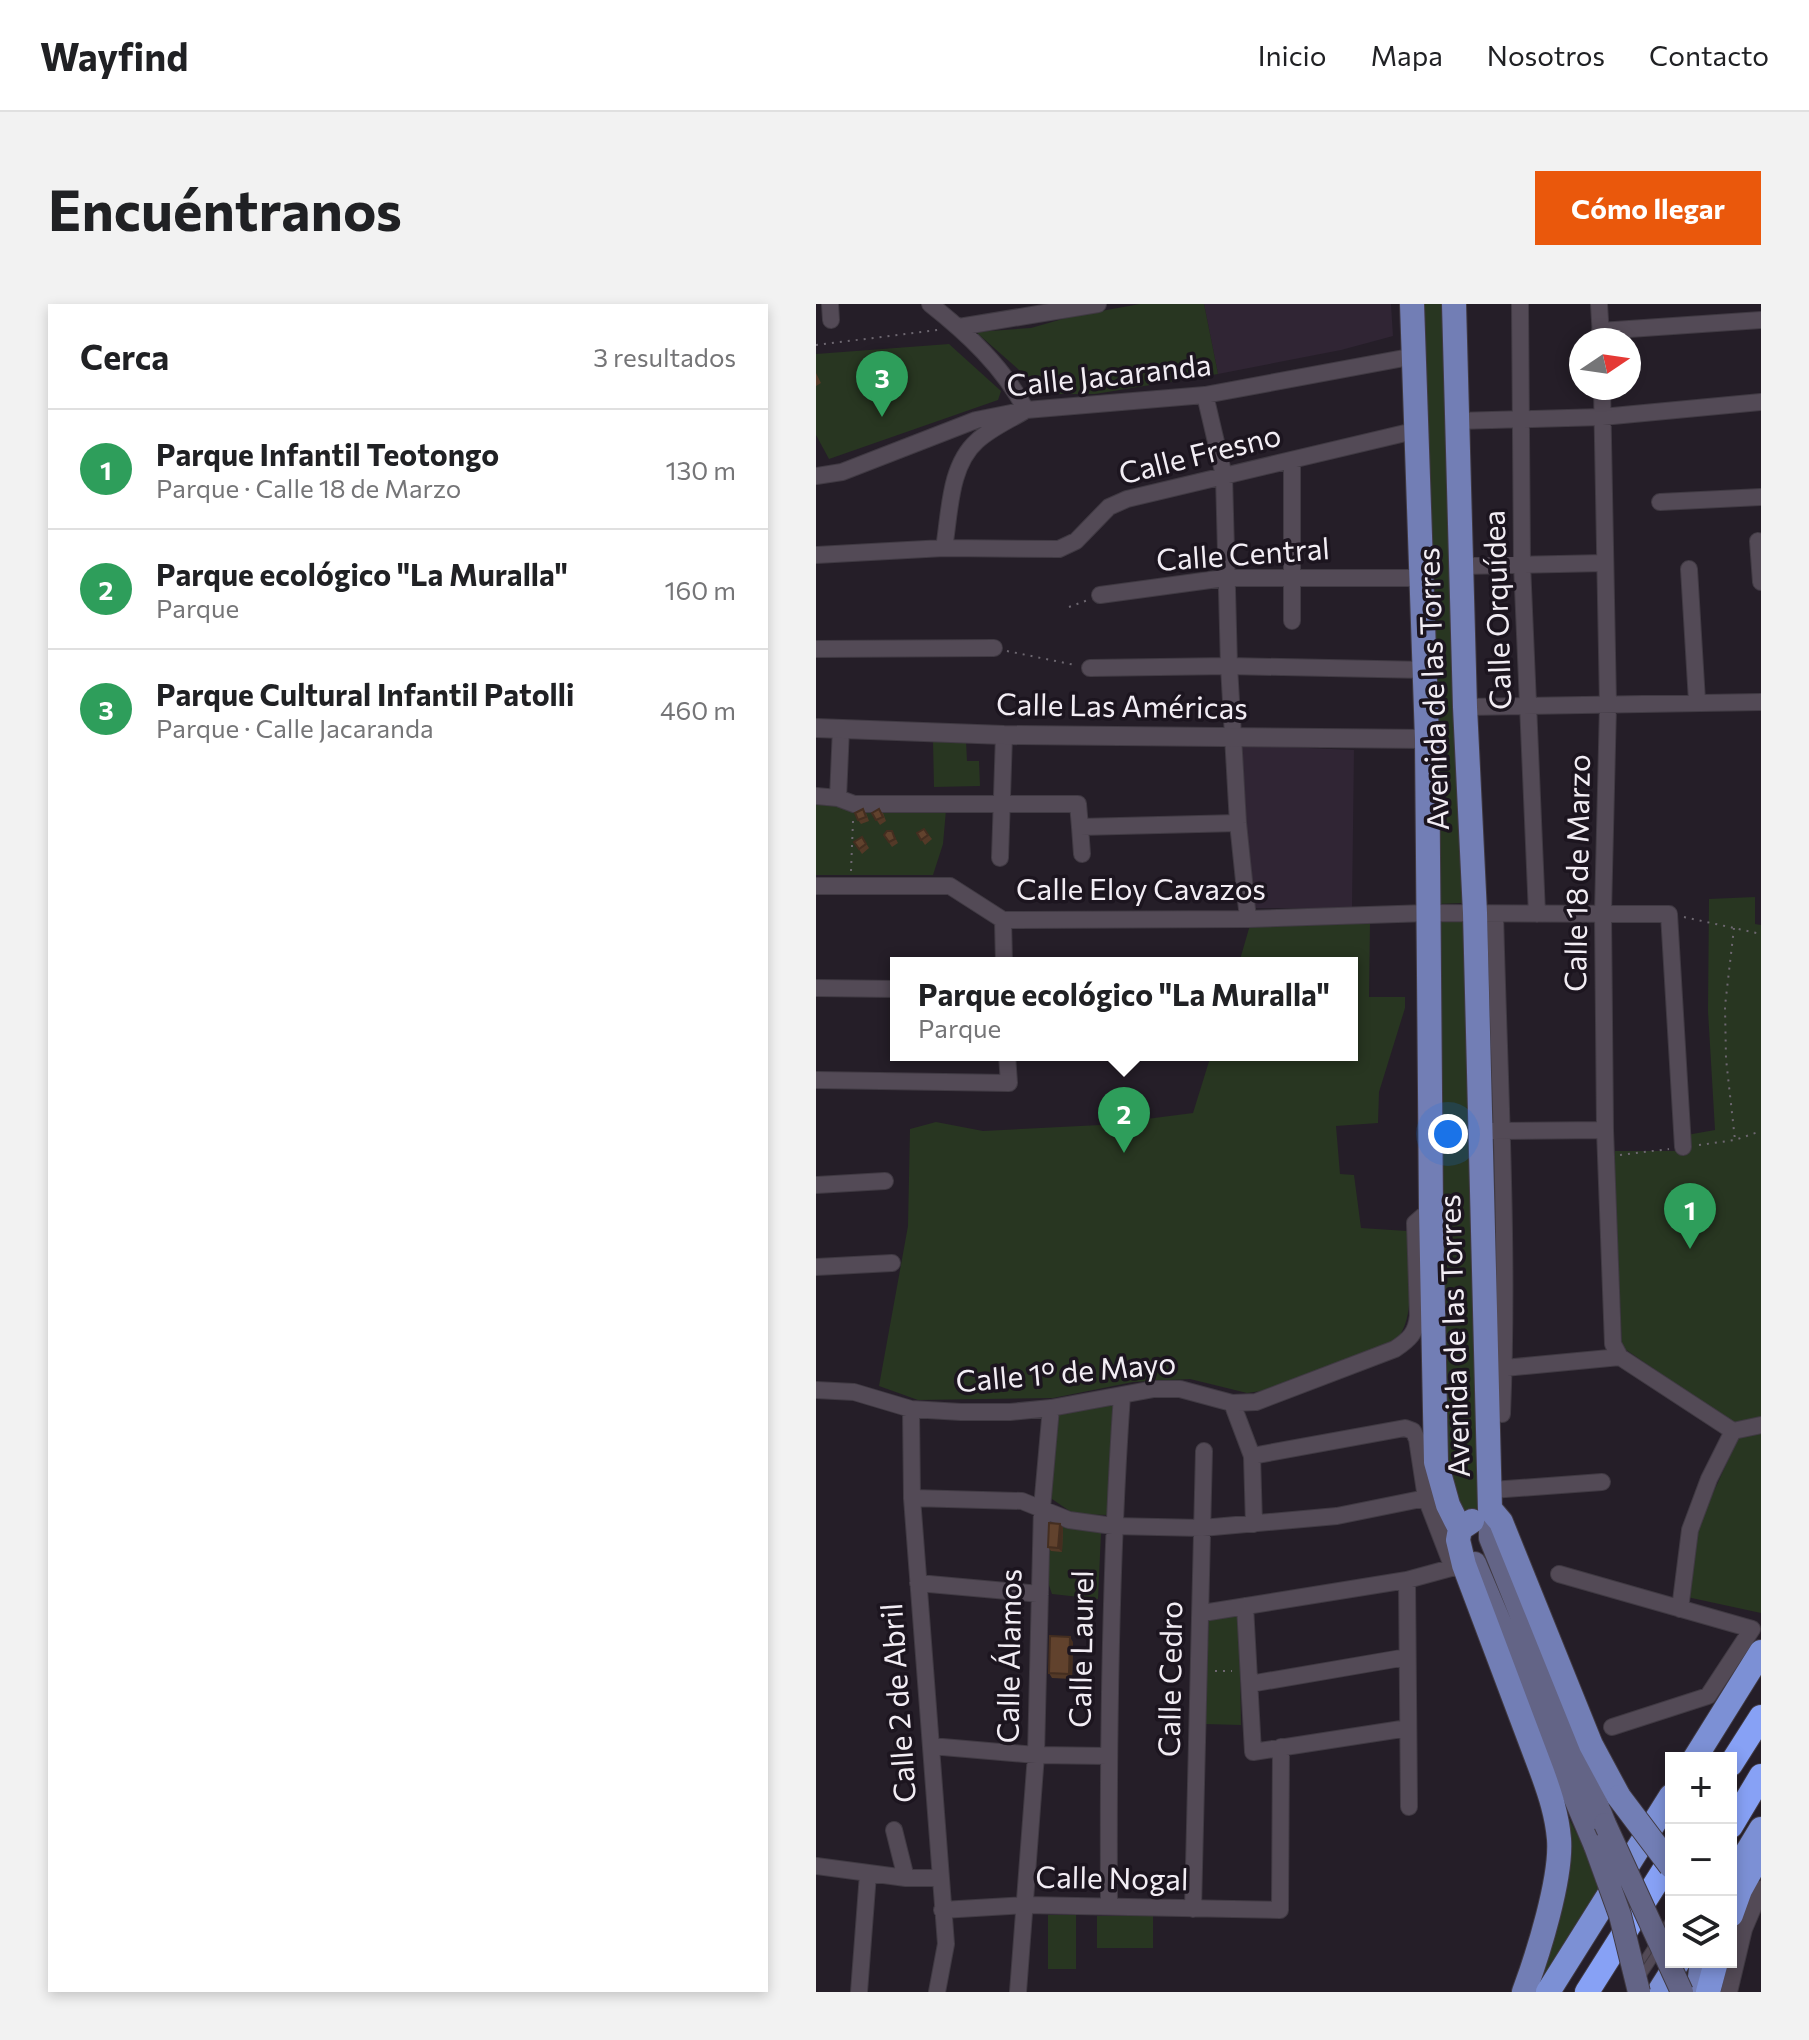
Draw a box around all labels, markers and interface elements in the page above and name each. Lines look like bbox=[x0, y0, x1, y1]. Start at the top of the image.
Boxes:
text: Wayfind bbox=[40, 32, 188, 79]
text: Inicio bbox=[1258, 38, 1326, 72]
text: Mapa bbox=[1370, 38, 1443, 72]
text: Nosotros bbox=[1487, 38, 1605, 72]
text: Contacto bbox=[1649, 38, 1769, 72]
button: Cómo llegar bbox=[1535, 171, 1761, 245]
text: Encuéntranos bbox=[48, 174, 402, 243]
north arrow bbox=[1569, 328, 1641, 400]
text: Cerca bbox=[80, 335, 169, 377]
text: 3 resultados bbox=[593, 341, 736, 372]
street label: Calle Jacaranda bbox=[1005, 344, 1213, 403]
pin: 3 bbox=[856, 351, 908, 417]
street label: Calle Fresno bbox=[1114, 415, 1284, 491]
text: Parque Infantil Teotongo bbox=[156, 435, 499, 472]
text: 1 bbox=[100, 454, 112, 485]
text: 130 m bbox=[665, 454, 736, 485]
text: Parque · Calle 18 de Marzo bbox=[156, 472, 461, 503]
street label: Calle Orquídea bbox=[1474, 510, 1517, 711]
street label: Calle Central bbox=[1155, 528, 1331, 577]
street label: Avenida de las Torres bbox=[1408, 547, 1455, 831]
text: Parque ecológico "La Muralla" bbox=[156, 555, 568, 592]
text: 2 bbox=[99, 574, 113, 605]
text: 160 m bbox=[664, 574, 736, 605]
text: Parque bbox=[156, 592, 239, 623]
text: Parque Cultural Infantil Patolli bbox=[156, 675, 574, 712]
street label: Calle Las Américas bbox=[996, 684, 1248, 725]
text: 3 bbox=[98, 694, 114, 725]
text: 460 m bbox=[660, 694, 736, 725]
text: Parque · Calle Jacaranda bbox=[156, 712, 434, 743]
street label: Calle 18 de Marzo bbox=[1555, 754, 1596, 992]
street label: Calle Eloy Cavazos bbox=[1016, 869, 1266, 906]
popup bbox=[890, 957, 1358, 1061]
text: Parque ecológico "La Muralla" bbox=[918, 975, 1330, 1012]
text: Parque bbox=[918, 1012, 1001, 1043]
pin: 2 bbox=[1098, 1087, 1150, 1153]
your location bbox=[1428, 1114, 1468, 1154]
pin: 1 bbox=[1664, 1183, 1716, 1249]
street label: Avenida de las Torres bbox=[1429, 1194, 1476, 1478]
street label: Calle 1º de Mayo bbox=[954, 1342, 1177, 1399]
street label: Calle Álamos bbox=[987, 1568, 1028, 1744]
street label: Calle Laurel bbox=[1060, 1570, 1099, 1728]
street label: Calle Cedro bbox=[1149, 1601, 1188, 1757]
street label: Calle 2 de Abril bbox=[871, 1602, 922, 1804]
map controls bbox=[1665, 1752, 1737, 1968]
button: + bbox=[1665, 1752, 1737, 1824]
button: − bbox=[1665, 1824, 1737, 1896]
street label: Calle Nogal bbox=[1035, 1857, 1189, 1896]
button: layers bbox=[1665, 1896, 1737, 1968]

